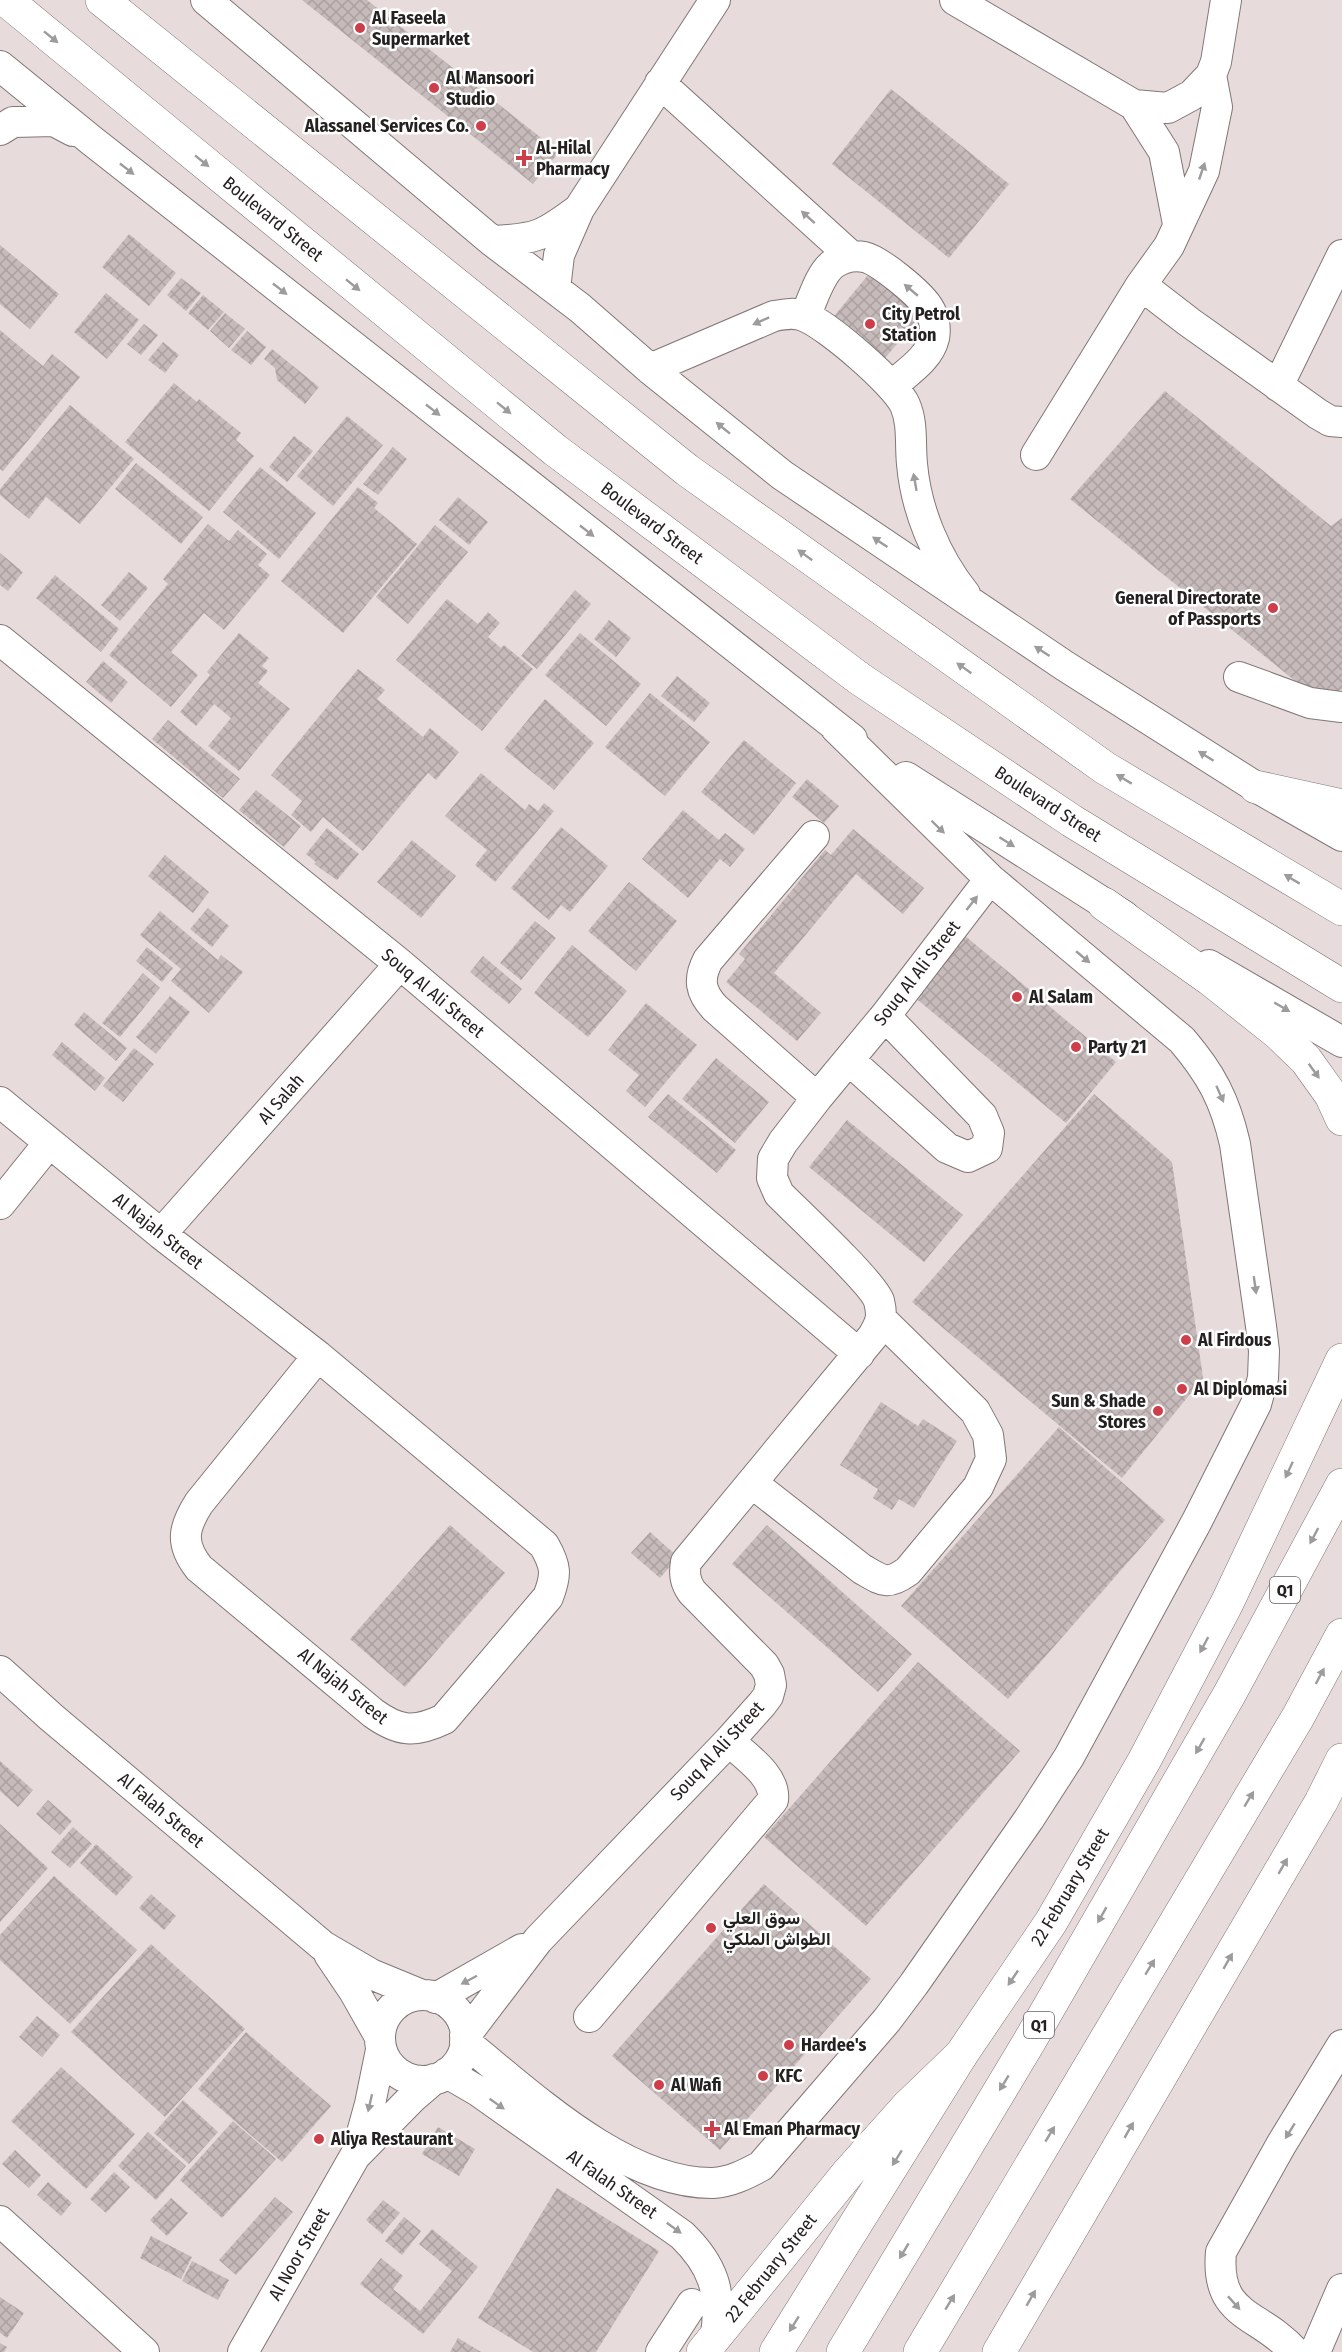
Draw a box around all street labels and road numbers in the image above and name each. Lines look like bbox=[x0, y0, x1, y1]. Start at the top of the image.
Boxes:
street label: Boulevard Street bbox=[218, 172, 328, 266]
street label: Boulevard Street bbox=[596, 477, 708, 569]
street label: Boulevard Street bbox=[991, 761, 1106, 847]
street label: Souq Al Ali Street bbox=[869, 916, 965, 1030]
street label: Souq Al Ali Street bbox=[377, 944, 489, 1042]
street label: Al Salah bbox=[253, 1070, 309, 1128]
street label: Al Najah Street bbox=[109, 1188, 207, 1274]
road number: Q1 bbox=[1270, 1577, 1300, 1603]
street label: Al Najah Street bbox=[294, 1643, 392, 1729]
street label: Souq Al Ali Street bbox=[666, 1697, 769, 1805]
street label: Al Falah Street bbox=[114, 1768, 209, 1852]
street label: 22 February Street bbox=[1026, 1824, 1114, 1950]
road number: Q1 bbox=[1024, 2012, 1054, 2038]
street label: Al Falah Street bbox=[563, 2145, 662, 2223]
street label: Al Noor Street bbox=[264, 2204, 334, 2304]
street label: 22 February Street bbox=[721, 2209, 822, 2327]

